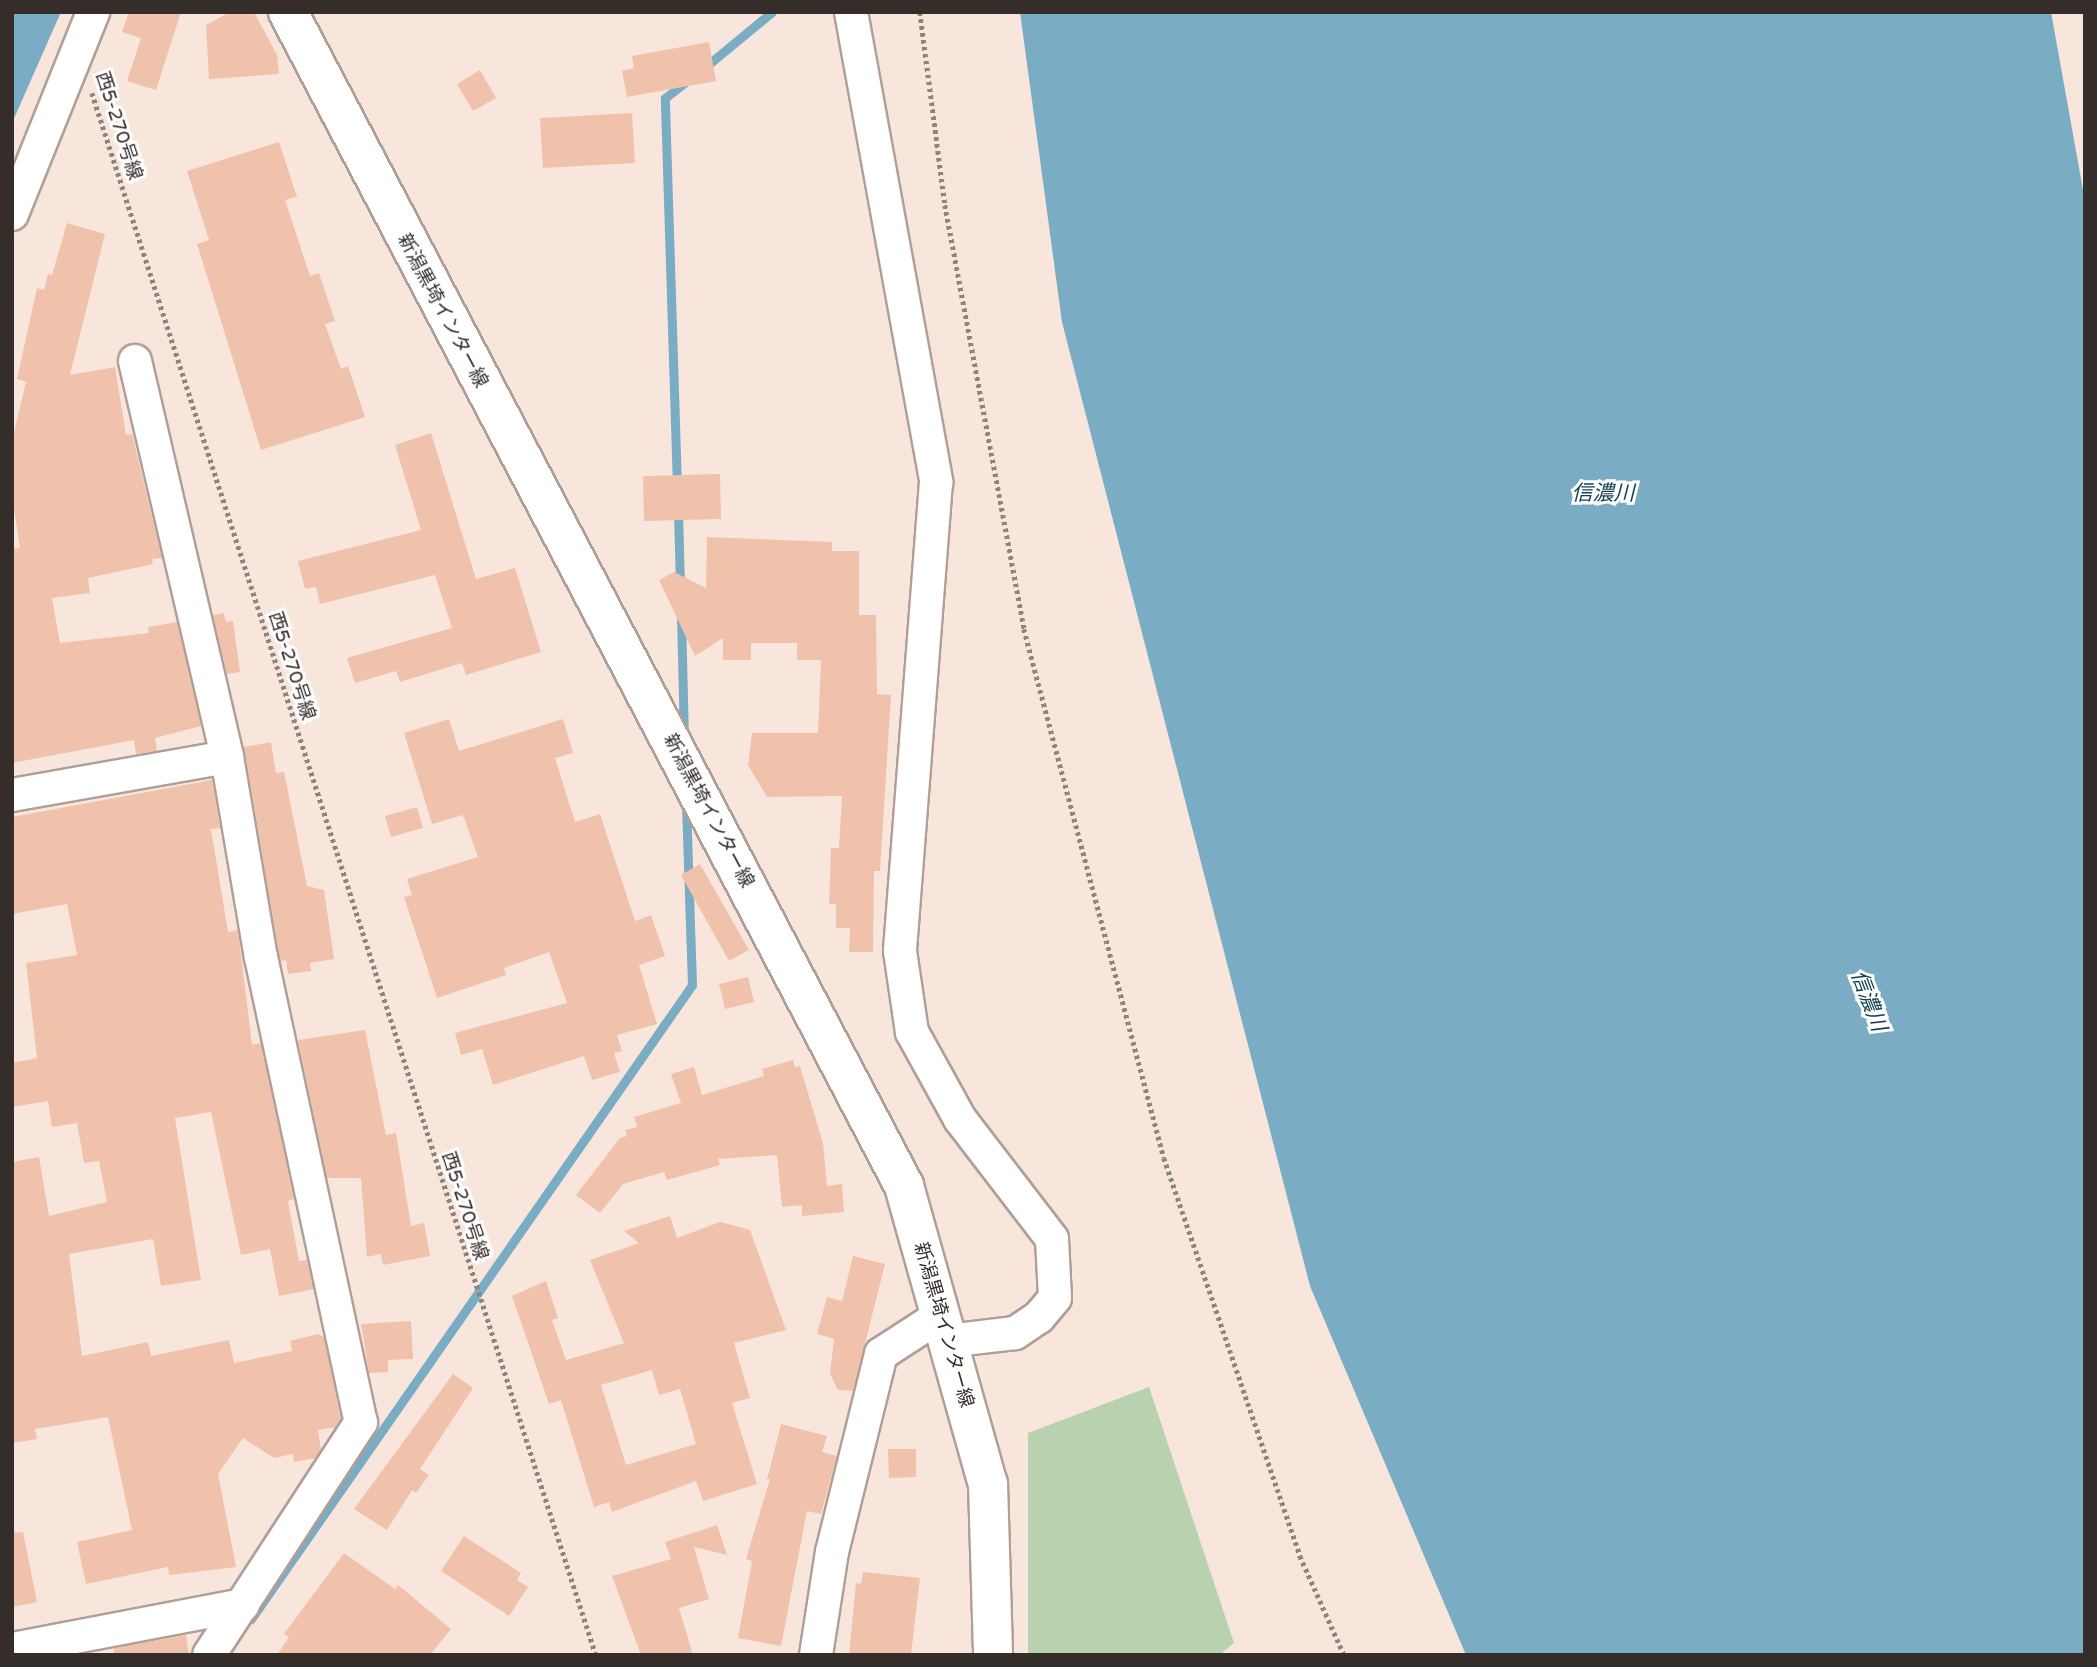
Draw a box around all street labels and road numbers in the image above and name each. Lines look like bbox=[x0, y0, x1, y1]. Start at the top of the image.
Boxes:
street label: 西5-270号線 bbox=[90, 69, 146, 183]
street label: 新潟黒埼インター線 bbox=[392, 230, 492, 392]
street label: 西5-270号線 bbox=[263, 609, 319, 723]
street label: 新潟黒埼インター線 bbox=[658, 730, 758, 892]
street label: 西5-270号線 bbox=[436, 1149, 492, 1263]
street label: 新潟黒埼インター線 bbox=[908, 1240, 978, 1410]

